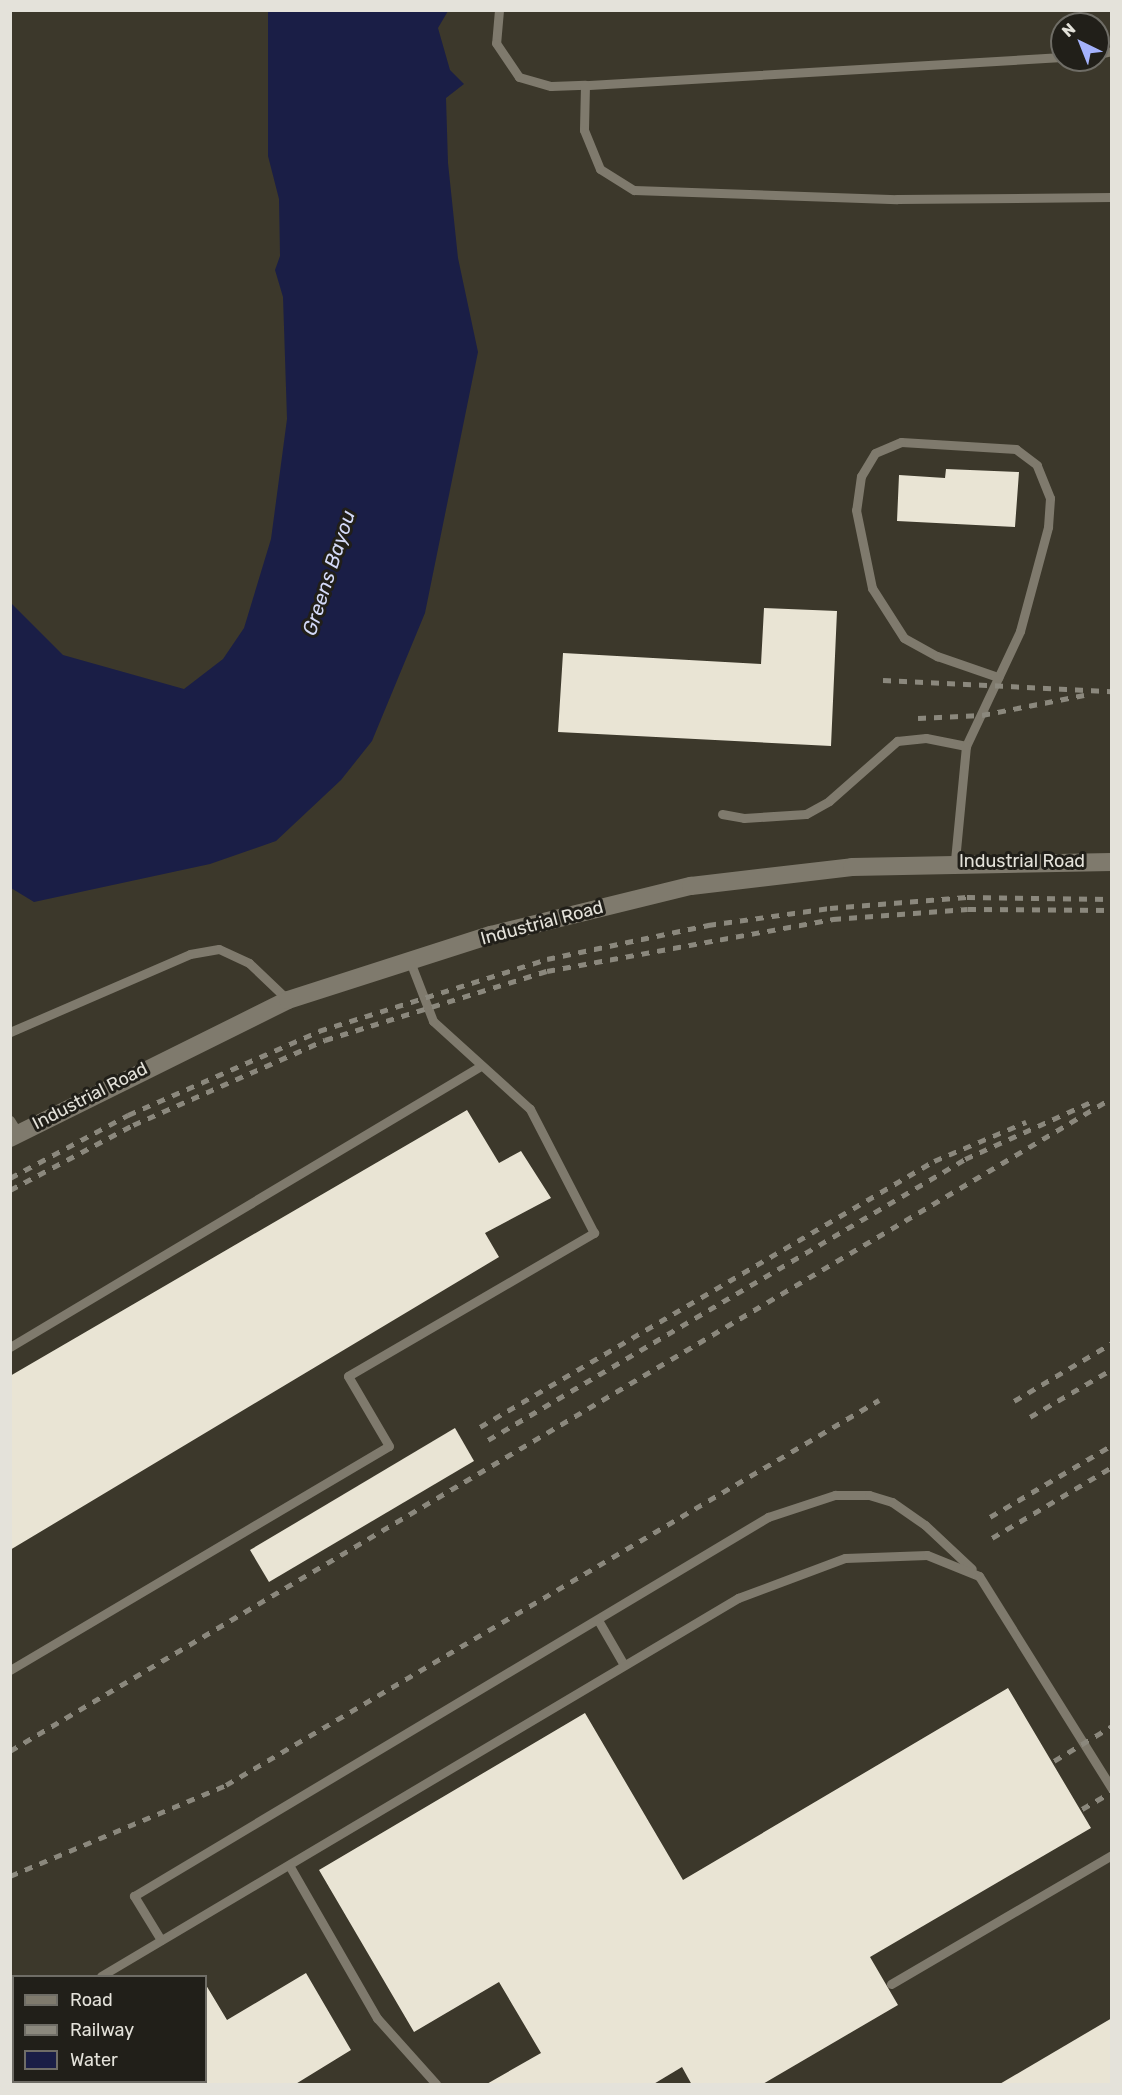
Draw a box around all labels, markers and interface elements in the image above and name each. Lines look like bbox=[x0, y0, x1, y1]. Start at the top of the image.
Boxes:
north arrow bbox=[1050, 12, 1110, 72]
text: N bbox=[1058, 19, 1079, 41]
water label: Greens Bayou bbox=[297, 507, 361, 639]
street label: Industrial Road bbox=[959, 850, 1085, 872]
street label: Industrial Road bbox=[478, 896, 606, 950]
street label: Industrial Road bbox=[29, 1058, 151, 1134]
legend bbox=[12, 1975, 207, 2083]
text: Road bbox=[70, 1989, 113, 2011]
text: Railway bbox=[70, 2019, 134, 2041]
text: Water bbox=[70, 2049, 118, 2071]

